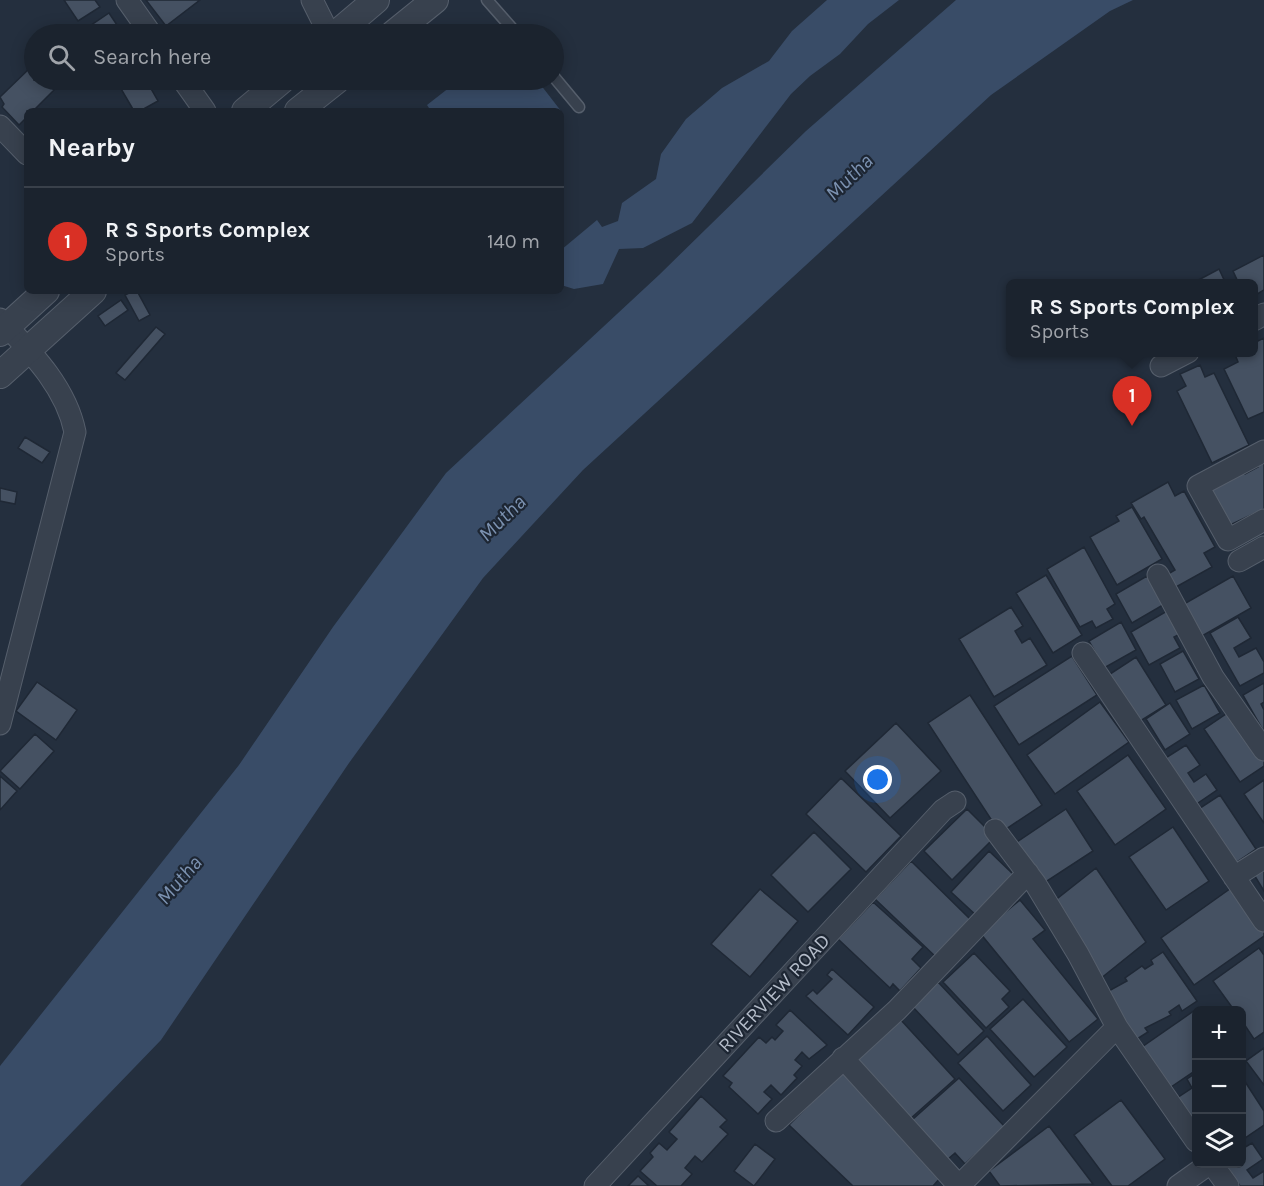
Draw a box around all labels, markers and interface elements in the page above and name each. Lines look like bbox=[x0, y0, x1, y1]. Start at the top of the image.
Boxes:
search box bbox=[24, 24, 564, 90]
icon: search bbox=[45, 41, 78, 74]
text: Search here bbox=[93, 44, 211, 70]
text: Nearby bbox=[48, 132, 135, 163]
water label: Mutha bbox=[820, 149, 878, 205]
text: R S Sports Complex bbox=[105, 217, 310, 243]
text: 1 bbox=[64, 230, 71, 253]
text: 140 m bbox=[487, 230, 540, 253]
text: Sports bbox=[105, 243, 165, 266]
popup bbox=[1006, 279, 1258, 357]
text: R S Sports Complex bbox=[1030, 294, 1234, 320]
text: Sports bbox=[1030, 320, 1090, 343]
pin: 1 bbox=[1112, 376, 1152, 426]
water label: Mutha bbox=[473, 490, 531, 546]
your location bbox=[863, 765, 892, 794]
water label: Mutha bbox=[151, 851, 207, 909]
street label: RIVERVIEW ROAD bbox=[713, 929, 835, 1057]
map controls bbox=[1192, 1006, 1246, 1168]
button: + bbox=[1192, 1006, 1246, 1060]
button: − bbox=[1192, 1060, 1246, 1114]
button: layers bbox=[1192, 1114, 1246, 1168]

